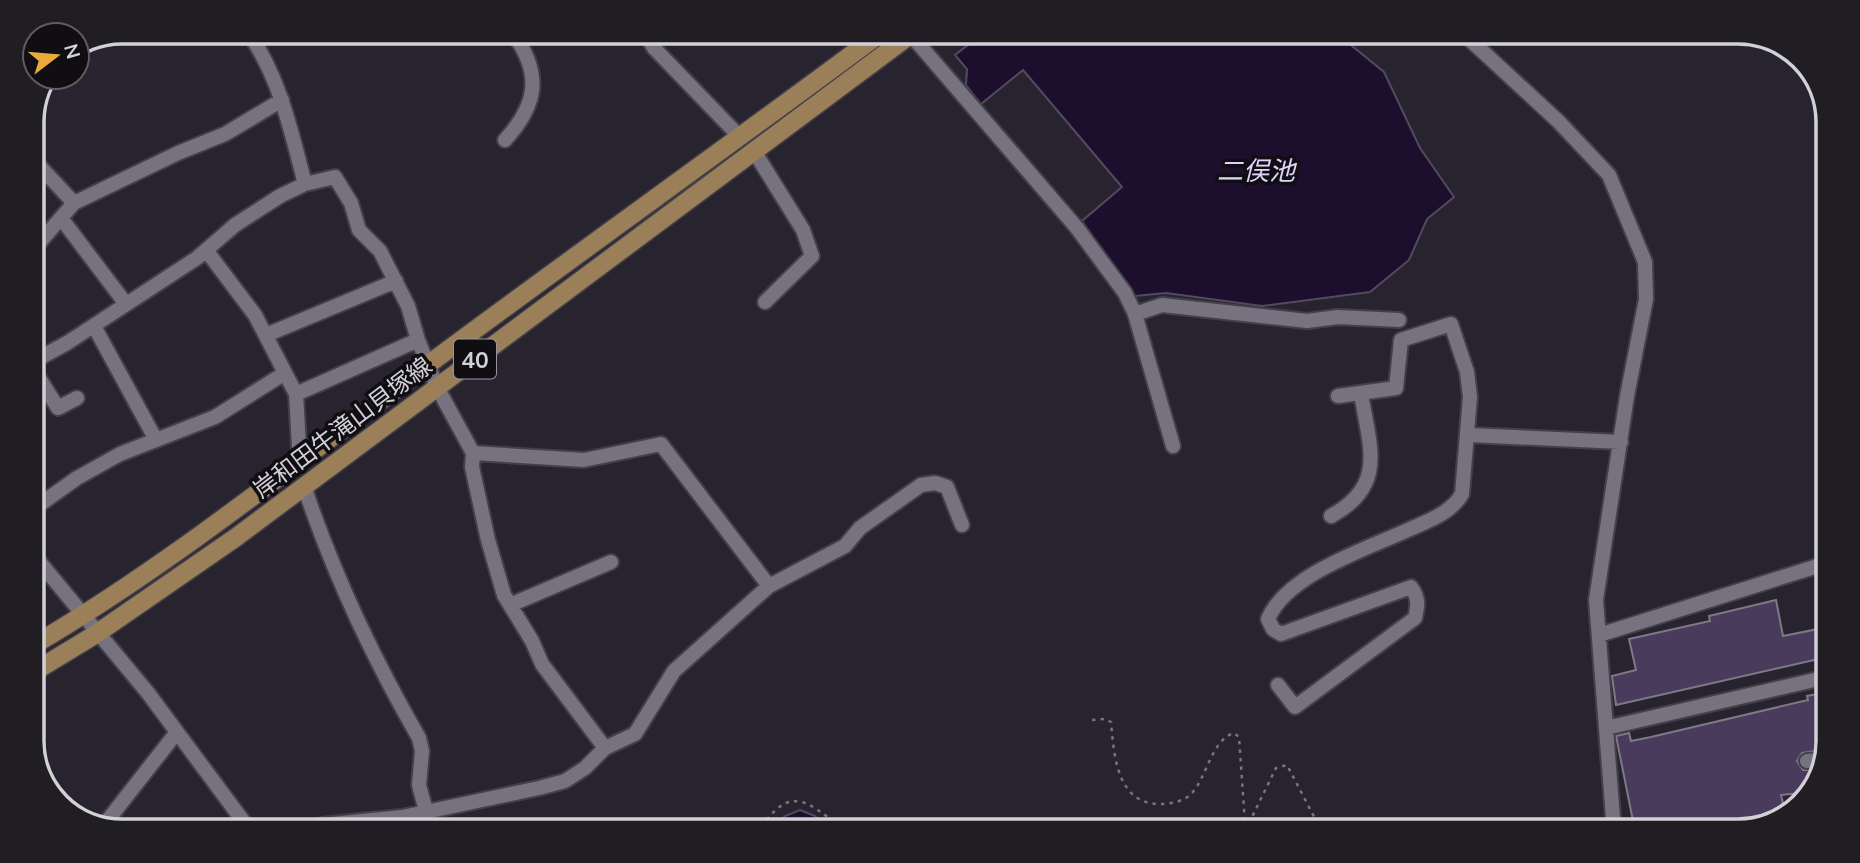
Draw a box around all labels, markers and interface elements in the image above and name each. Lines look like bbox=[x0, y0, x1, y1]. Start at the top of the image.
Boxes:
north arrow bbox=[21, 21, 91, 91]
text: N bbox=[59, 41, 86, 62]
water label: 二俣池 bbox=[1217, 154, 1298, 187]
road number: 40 bbox=[454, 340, 496, 378]
street label: 岸和田牛滝山貝塚線 bbox=[247, 350, 437, 504]

